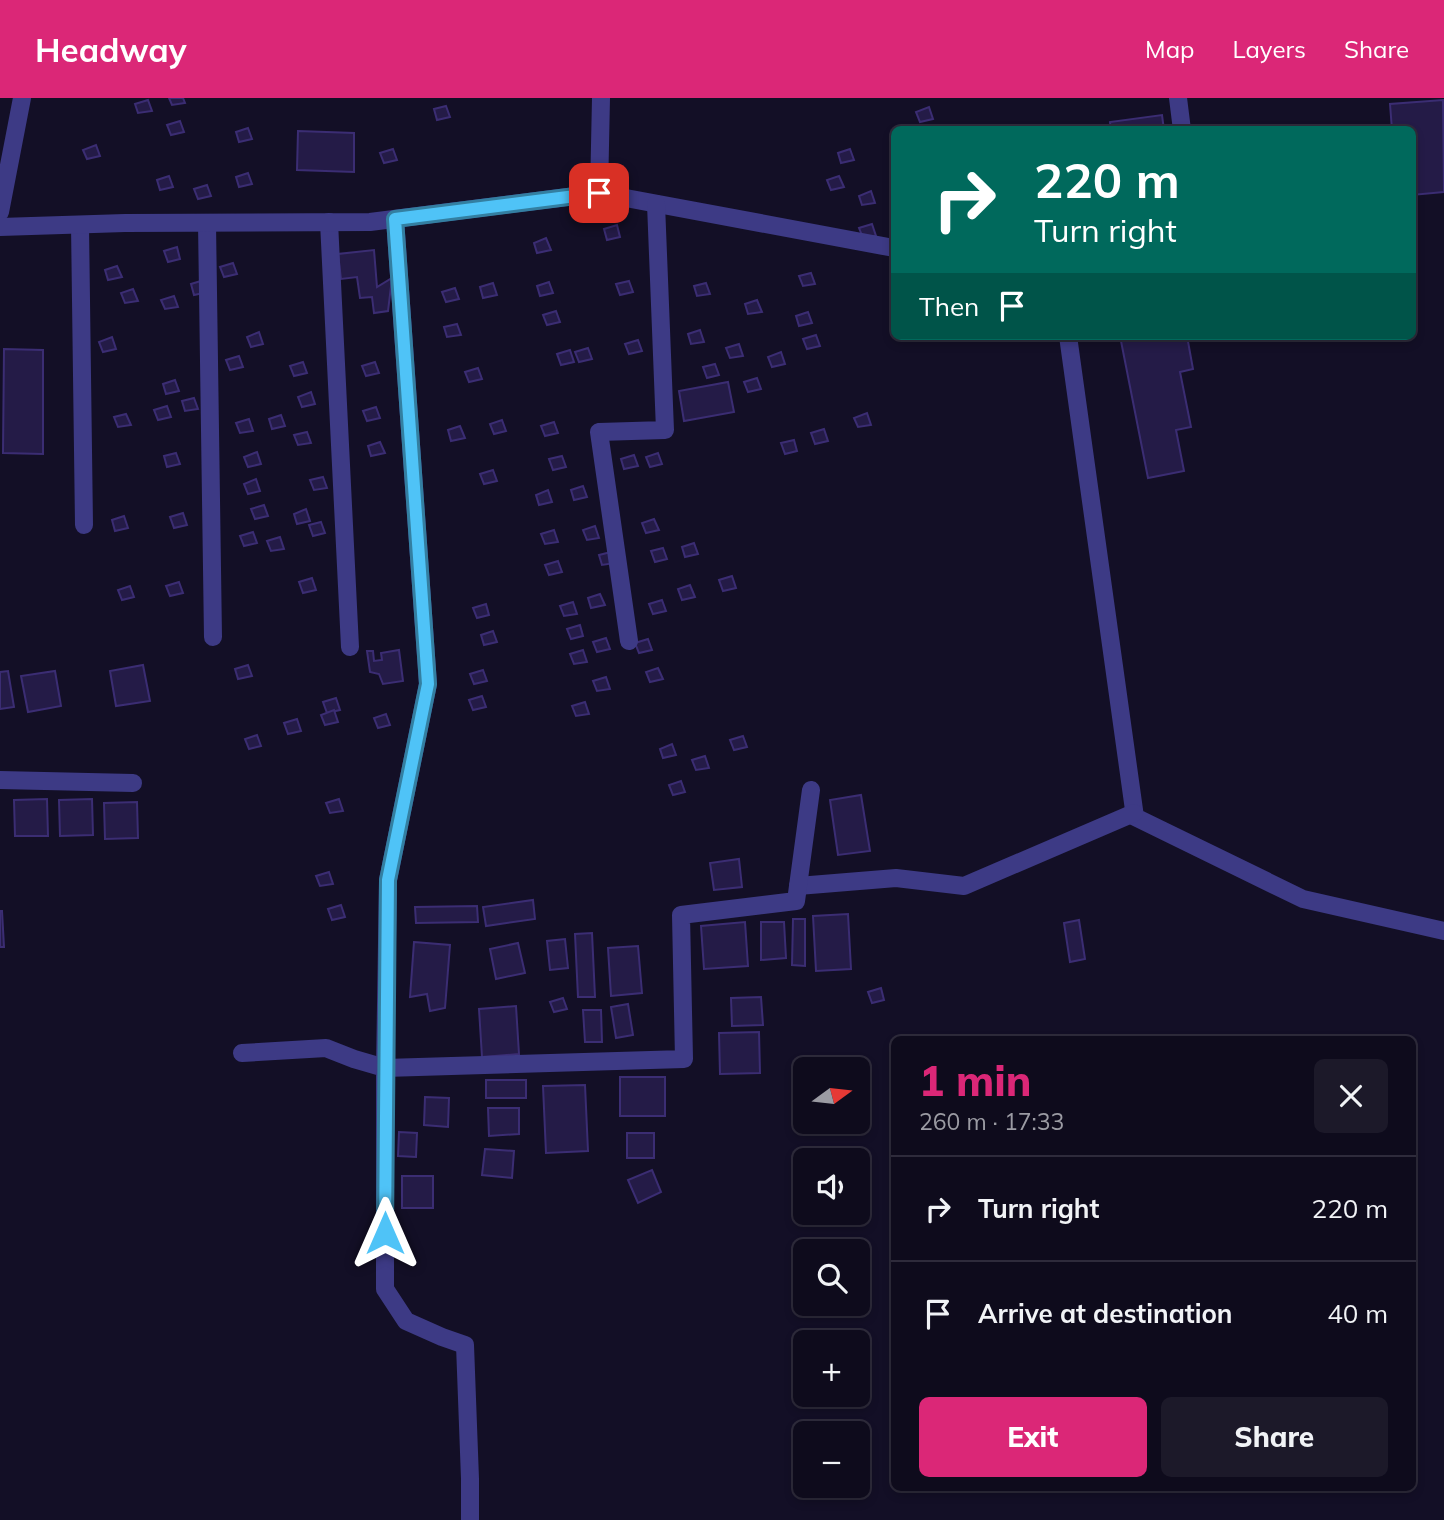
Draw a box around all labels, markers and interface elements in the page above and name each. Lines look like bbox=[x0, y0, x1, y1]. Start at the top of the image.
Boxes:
text: Headway bbox=[35, 29, 187, 70]
text: Map bbox=[1145, 34, 1194, 64]
text: Layers bbox=[1232, 34, 1306, 64]
text: Share bbox=[1344, 34, 1409, 64]
text: 220 m bbox=[1034, 149, 1180, 210]
icon: right bbox=[919, 154, 1010, 245]
pin bbox=[569, 163, 629, 223]
icon: arrive bbox=[580, 174, 618, 212]
text: Turn right bbox=[1034, 210, 1177, 250]
icon: arrive bbox=[993, 287, 1031, 325]
text: Then bbox=[919, 290, 979, 323]
text: 1 min bbox=[919, 1054, 1032, 1107]
north arrow bbox=[793, 1057, 870, 1134]
map controls bbox=[793, 1057, 870, 1498]
button: close bbox=[1314, 1059, 1388, 1133]
text: 260 m · 17:33 bbox=[919, 1107, 1064, 1136]
button: sound bbox=[793, 1148, 870, 1225]
icon: right bbox=[919, 1190, 957, 1228]
text: Turn right bbox=[978, 1192, 1099, 1225]
text: 220 m bbox=[1312, 1192, 1388, 1225]
position arrow bbox=[348, 1196, 422, 1270]
button: search bbox=[793, 1239, 870, 1316]
icon: arrive bbox=[919, 1295, 957, 1333]
text: Arrive at destination bbox=[978, 1297, 1233, 1330]
text: 40 m bbox=[1327, 1297, 1388, 1330]
button: + bbox=[793, 1330, 870, 1407]
button: Exit bbox=[919, 1397, 1147, 1477]
button: Share bbox=[1161, 1397, 1388, 1477]
button: − bbox=[793, 1421, 870, 1498]

